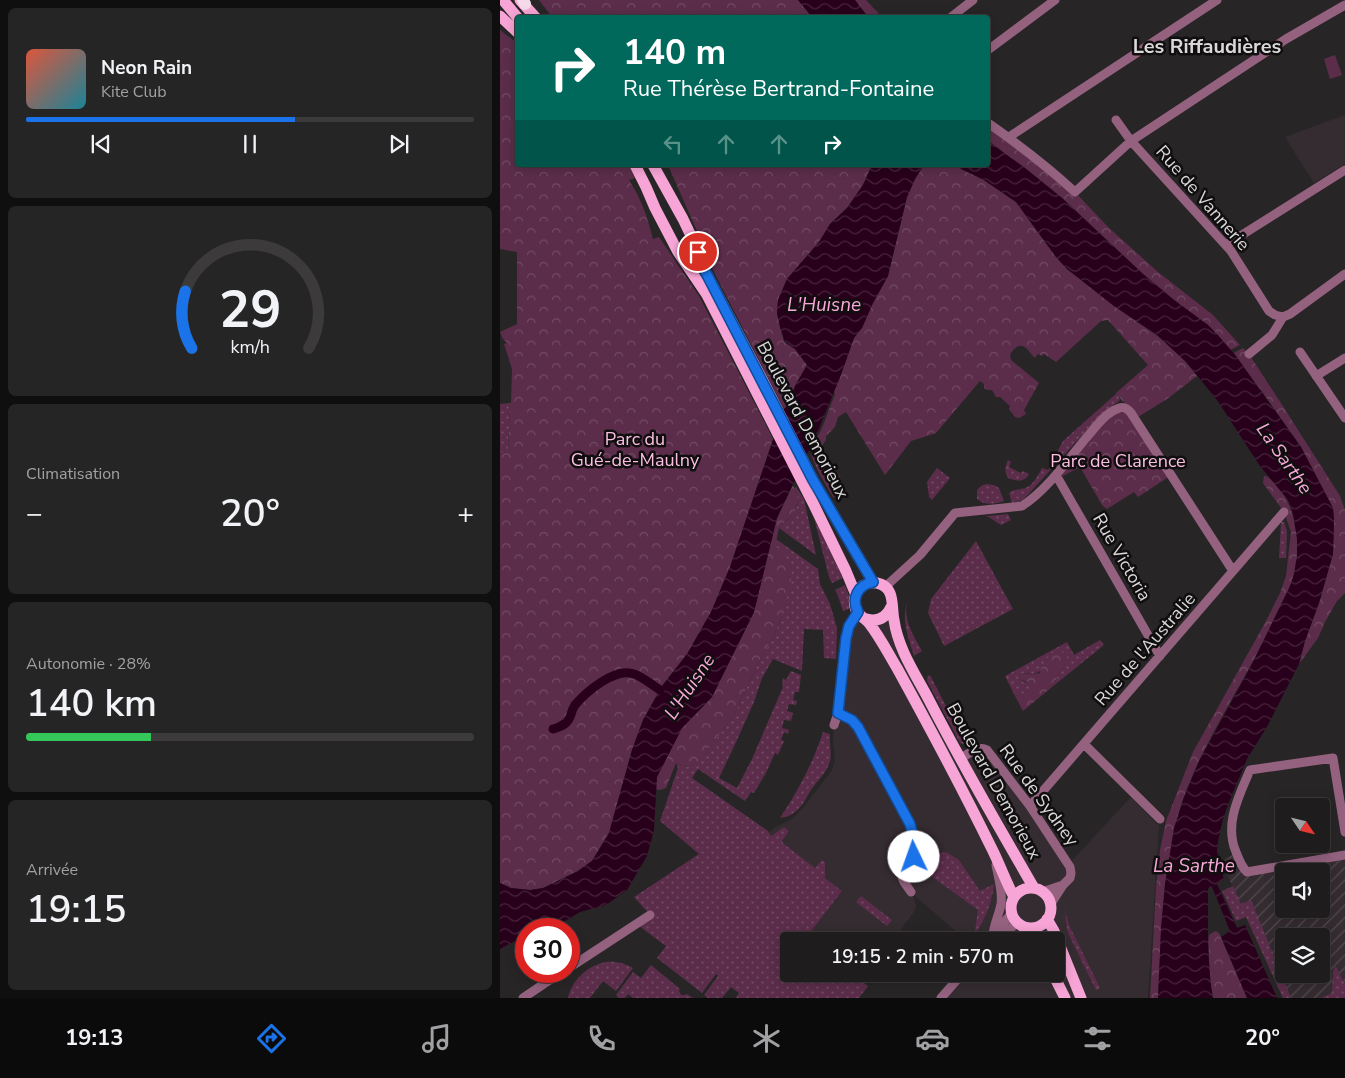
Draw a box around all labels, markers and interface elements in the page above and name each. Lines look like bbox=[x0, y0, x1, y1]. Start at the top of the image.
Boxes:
text: 140 m bbox=[623, 29, 726, 76]
district label: Les Riffaudières bbox=[1133, 33, 1282, 60]
icon: right bbox=[540, 35, 605, 100]
text: Neon Rain bbox=[101, 55, 192, 81]
text: Rue Thérèse Bertrand-Fontaine bbox=[623, 74, 934, 104]
text: Kite Club bbox=[101, 81, 167, 103]
icon: previous bbox=[87, 130, 115, 158]
icon: pause bbox=[236, 130, 264, 158]
icon: next bbox=[385, 130, 413, 158]
icon: left bbox=[659, 130, 687, 158]
icon: ahead bbox=[712, 130, 740, 158]
icon: ahead bbox=[765, 130, 793, 158]
icon: right bbox=[818, 130, 846, 158]
street label: Rue de Vannerie bbox=[1151, 140, 1255, 256]
pin bbox=[677, 231, 719, 273]
icon: arrive bbox=[684, 238, 712, 266]
text: 29 bbox=[219, 274, 281, 345]
water label: L'Huisne bbox=[787, 292, 861, 318]
text: km/h bbox=[230, 335, 270, 359]
street label: Boulevard Demorieux bbox=[751, 337, 855, 503]
water label: La Sarthe bbox=[1250, 418, 1318, 500]
park label: Parc du Gué-de-Maulny bbox=[571, 427, 700, 472]
park label: Parc de Clarence bbox=[1050, 449, 1186, 473]
text: Climatisation bbox=[26, 463, 120, 485]
text: 20° bbox=[220, 488, 280, 539]
text: − bbox=[26, 495, 43, 533]
text: + bbox=[457, 495, 474, 533]
street label: Rue Victoria bbox=[1087, 509, 1157, 605]
street label: Rue de l'Australie bbox=[1089, 587, 1201, 711]
water label: L'Huisne bbox=[658, 649, 721, 725]
text: Autonomie · 28% bbox=[26, 653, 151, 675]
text: 140 km bbox=[26, 678, 157, 729]
street label: Boulevard Demorieux bbox=[941, 699, 1047, 864]
street label: Rue de Sydney bbox=[994, 739, 1085, 851]
north arrow bbox=[1275, 798, 1330, 852]
map controls bbox=[1275, 798, 1330, 983]
position arrow bbox=[887, 830, 939, 882]
water label: La Sarthe bbox=[1153, 853, 1235, 879]
text: Arrivée bbox=[26, 859, 78, 881]
button: sound bbox=[1275, 863, 1330, 918]
text: 19:15 bbox=[26, 884, 126, 935]
speed limit sign: 30 bbox=[515, 918, 580, 983]
button: layers bbox=[1275, 928, 1330, 983]
text: 19:15 · 2 min · 570 m bbox=[831, 944, 1014, 970]
icon: directions bbox=[254, 1021, 289, 1056]
icon: music bbox=[419, 1021, 454, 1056]
icon: phone bbox=[584, 1021, 619, 1056]
icon: climate bbox=[749, 1021, 784, 1056]
icon: car bbox=[915, 1021, 950, 1056]
icon: filters bbox=[1080, 1021, 1115, 1056]
text: 19:13 bbox=[65, 1023, 123, 1053]
text: 20° bbox=[1245, 1023, 1280, 1053]

